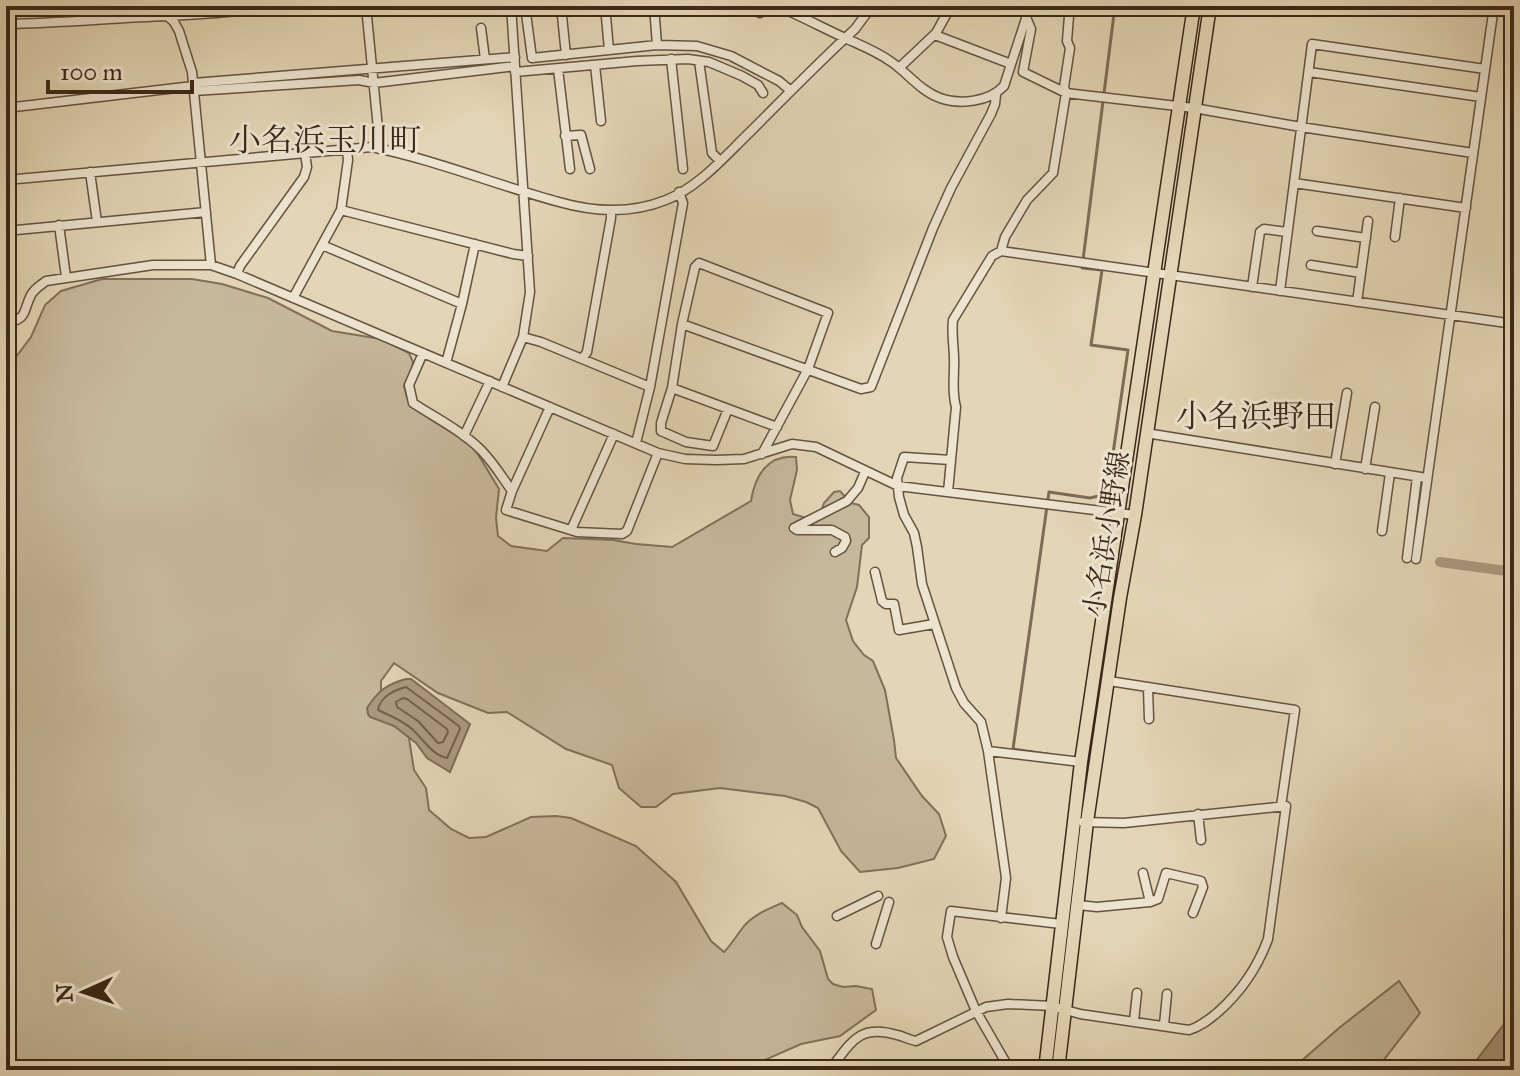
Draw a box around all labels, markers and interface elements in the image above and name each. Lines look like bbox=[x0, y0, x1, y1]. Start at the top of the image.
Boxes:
scale bar bbox=[48, 44, 192, 94]
text: 100 m bbox=[60, 57, 123, 87]
district label: 小名浜玉川町 bbox=[229, 121, 421, 160]
district label: 小名浜野田 bbox=[1176, 397, 1336, 436]
street label: 小名浜小野線 bbox=[1076, 448, 1137, 620]
north arrow bbox=[44, 952, 124, 1032]
text: N bbox=[51, 983, 78, 1003]

